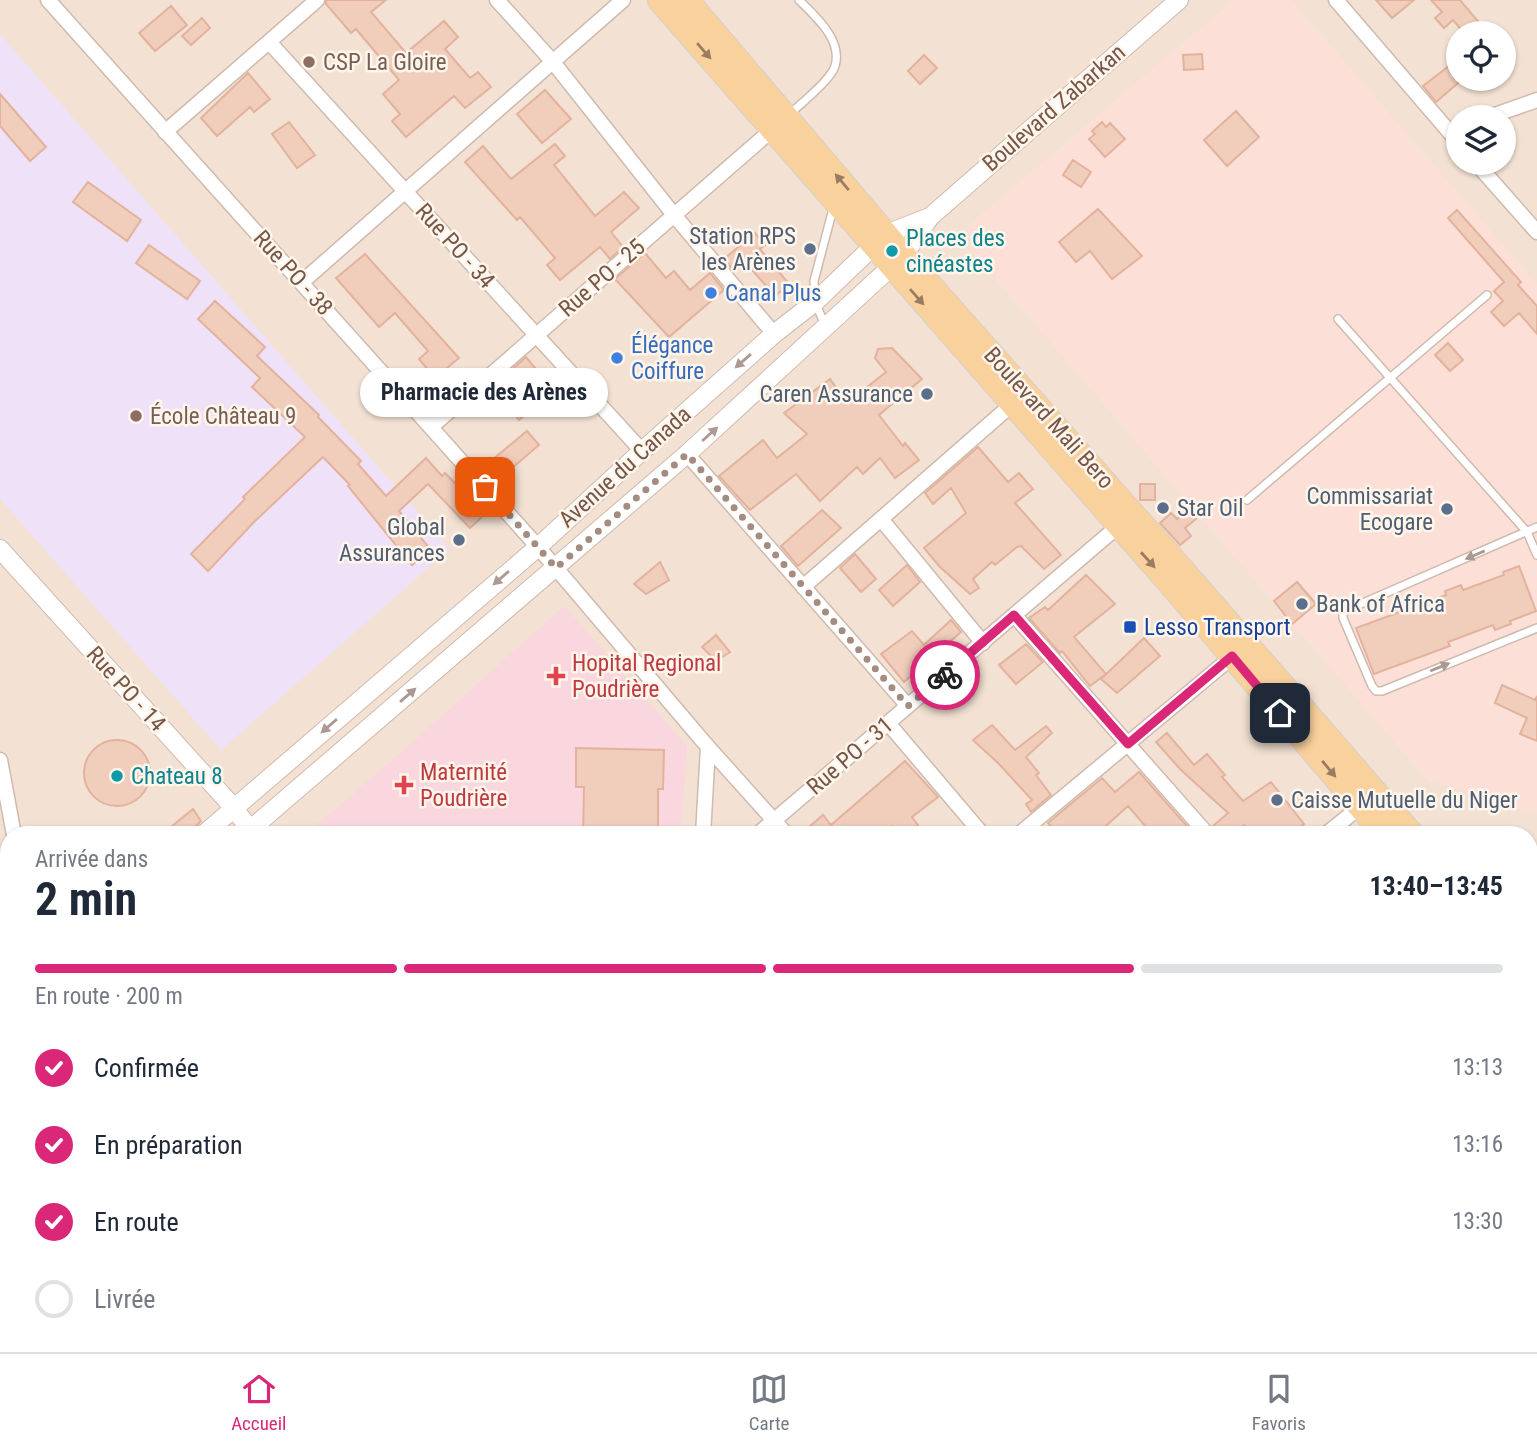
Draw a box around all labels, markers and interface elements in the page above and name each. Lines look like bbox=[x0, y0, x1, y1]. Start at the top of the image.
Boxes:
map controls bbox=[1446, 21, 1516, 175]
button: locate bbox=[1446, 21, 1516, 91]
street label: Boulevard Zabarkan bbox=[977, 39, 1131, 177]
one-way arrow bbox=[696, 42, 712, 60]
place label: CSP La Gloire bbox=[323, 49, 447, 76]
marker: CSP La Gloire bbox=[301, 54, 317, 70]
button: layers bbox=[1446, 105, 1516, 175]
one-way arrow bbox=[835, 173, 850, 190]
street label: Rue PO - 34 bbox=[410, 198, 500, 294]
place label: Station RPS les Arènes bbox=[689, 223, 796, 276]
street label: Rue PO - 38 bbox=[248, 225, 338, 321]
place label: Places des cinéastes bbox=[906, 225, 1005, 278]
street label: Rue PO - 25 bbox=[554, 233, 650, 323]
marker: Station RPS les Arènes bbox=[802, 241, 818, 257]
marker: Places des cinéastes bbox=[884, 243, 900, 259]
place label: Canal Plus bbox=[725, 280, 821, 307]
marker: Canal Plus bbox=[703, 285, 719, 301]
one-way arrow bbox=[909, 288, 925, 306]
place label: Élégance Coiffure bbox=[631, 331, 713, 385]
street label: Boulevard Mali Bero bbox=[978, 342, 1120, 494]
marker: Élégance Coiffure bbox=[609, 350, 625, 366]
one-way arrow bbox=[735, 353, 752, 368]
callout: Pharmacie des Arènes bbox=[361, 368, 609, 417]
text: Pharmacie des Arènes bbox=[381, 379, 587, 406]
place label: Caren Assurance bbox=[759, 381, 913, 408]
marker: Caren Assurance bbox=[919, 386, 935, 402]
street label: Avenue du Canada bbox=[554, 401, 696, 533]
place label: École Château 9 bbox=[150, 402, 296, 430]
marker: École Château 9 bbox=[128, 408, 144, 424]
one-way arrow bbox=[701, 426, 718, 442]
pin bbox=[455, 457, 515, 517]
icon: bag bbox=[466, 468, 504, 506]
place label: Commissariat Ecogare bbox=[1306, 483, 1433, 536]
place label: Star Oil bbox=[1177, 495, 1243, 522]
marker: Star Oil bbox=[1155, 500, 1171, 516]
marker: Commissariat Ecogare bbox=[1439, 501, 1455, 517]
place label: Global Assurances bbox=[339, 514, 445, 567]
marker: Global Assurances bbox=[451, 532, 467, 548]
one-way arrow bbox=[1464, 550, 1485, 561]
one-way arrow bbox=[1140, 551, 1156, 569]
one-way arrow bbox=[493, 570, 510, 585]
place label: Bank of Africa bbox=[1316, 591, 1445, 618]
marker: Bank of Africa bbox=[1294, 596, 1310, 612]
place label: Lesso Transport bbox=[1144, 614, 1291, 641]
marker: Lesso Transport bbox=[1122, 619, 1138, 635]
courier bbox=[910, 640, 980, 710]
street label: Rue PO - 14 bbox=[81, 641, 171, 737]
place label: Hopital Regional Poudrière bbox=[572, 650, 721, 703]
icon: bike bbox=[926, 656, 964, 694]
one-way arrow bbox=[1429, 662, 1450, 673]
marker: Hopital Regional Poudrière bbox=[546, 666, 566, 686]
pin bbox=[1250, 683, 1310, 743]
one-way arrow bbox=[399, 687, 417, 703]
icon: home bbox=[1261, 694, 1299, 732]
street label: Rue PO - 31 bbox=[802, 711, 898, 801]
one-way arrow bbox=[320, 718, 338, 734]
place label: Maternité Poudrière bbox=[420, 759, 507, 812]
one-way arrow bbox=[1321, 761, 1336, 778]
place label: Chateau 8 bbox=[131, 763, 223, 790]
marker: Chateau 8 bbox=[109, 768, 125, 784]
marker: Maternité Poudrière bbox=[394, 775, 414, 795]
place label: Caisse Mutuelle du Niger bbox=[1291, 787, 1518, 814]
marker: Caisse Mutuelle du Niger bbox=[1269, 792, 1285, 808]
text: Arrivée dans bbox=[35, 846, 148, 873]
text: 13:40–13:45 bbox=[1369, 871, 1503, 901]
text: 2 min bbox=[35, 872, 137, 926]
text: En route · 200 m bbox=[35, 983, 183, 1010]
icon: check bbox=[35, 1049, 73, 1087]
text: Confirmée bbox=[94, 1053, 199, 1083]
text: 13:13 bbox=[1452, 1054, 1503, 1081]
icon: check bbox=[35, 1126, 73, 1164]
text: En préparation bbox=[94, 1130, 243, 1160]
text: 13:16 bbox=[1452, 1131, 1503, 1158]
icon: check bbox=[35, 1203, 73, 1241]
text: En route bbox=[94, 1207, 179, 1237]
text: 13:30 bbox=[1452, 1208, 1503, 1235]
text: Livrée bbox=[94, 1284, 156, 1314]
tab: Accueil bbox=[231, 1370, 286, 1435]
tab: Carte bbox=[749, 1370, 789, 1435]
tab: Favoris bbox=[1252, 1370, 1306, 1435]

